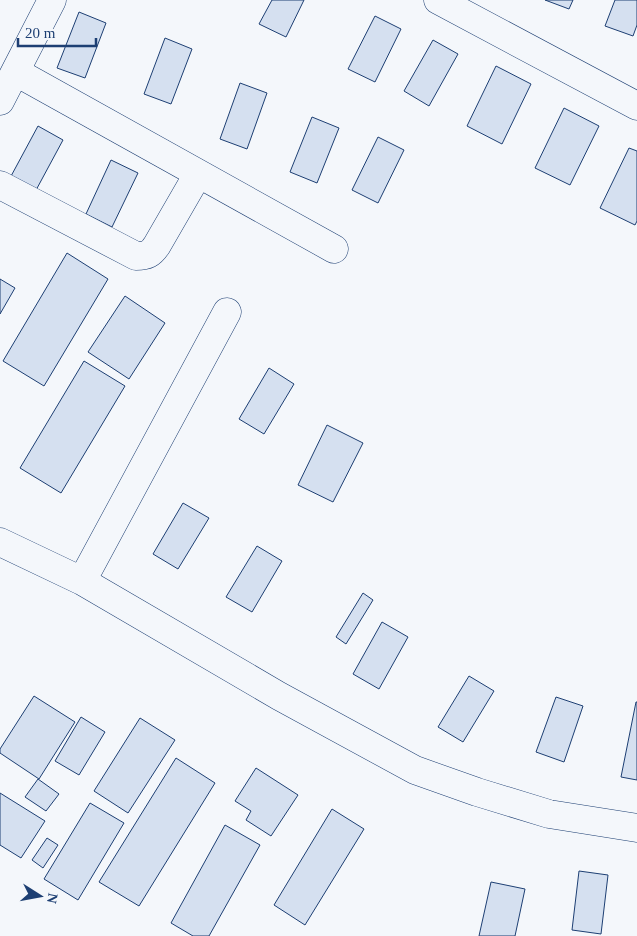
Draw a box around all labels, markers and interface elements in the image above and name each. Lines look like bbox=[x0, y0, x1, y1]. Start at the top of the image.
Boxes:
scale bar bbox=[18, 15, 95, 47]
text: 20 m bbox=[25, 25, 56, 41]
north arrow bbox=[15, 871, 65, 921]
text: N bbox=[44, 892, 61, 905]

